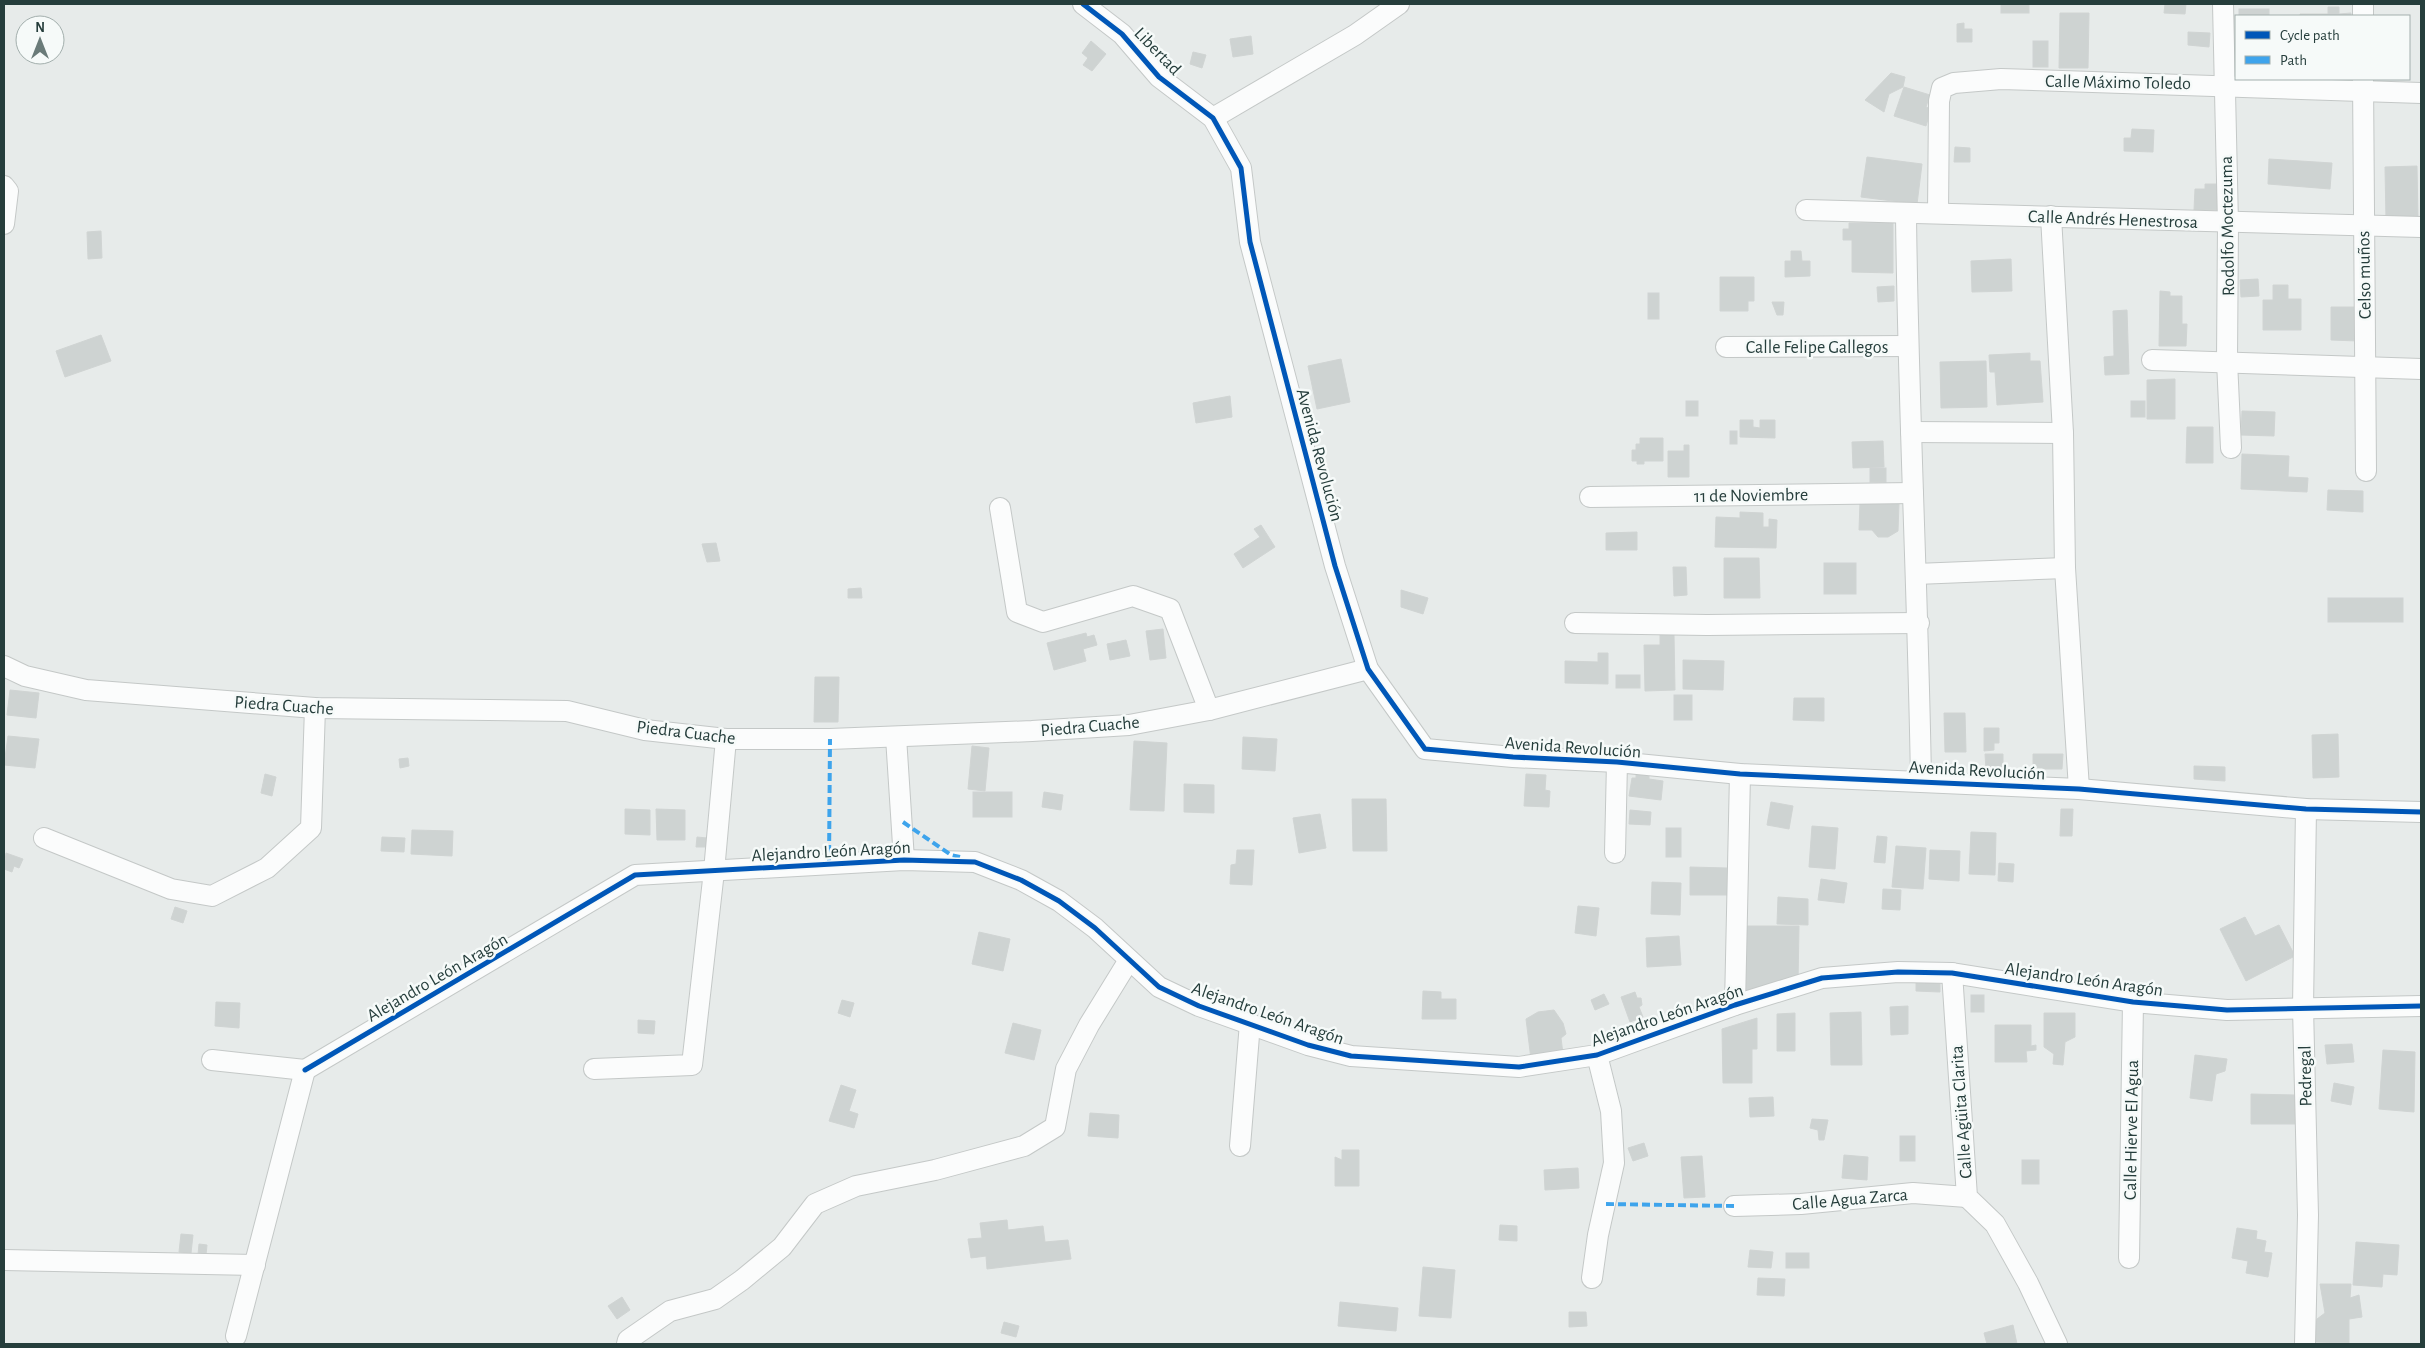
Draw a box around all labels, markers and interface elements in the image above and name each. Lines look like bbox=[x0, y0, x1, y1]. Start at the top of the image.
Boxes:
north arrow bbox=[15, 15, 65, 65]
legend bbox=[2235, 15, 2410, 80]
text: N bbox=[35, 21, 45, 35]
street label: Libertad bbox=[1130, 24, 1184, 79]
text: Cycle path bbox=[2280, 28, 2340, 43]
text: Path bbox=[2280, 53, 2307, 68]
street label: Calle Máximo Toledo bbox=[2045, 73, 2191, 93]
street label: Rodolfo Moctezuma bbox=[2218, 156, 2238, 296]
street label: Calle Andrés Henestrosa bbox=[2028, 208, 2198, 232]
street label: Celso muños bbox=[2355, 231, 2375, 319]
street label: Calle Felipe Gallegos bbox=[1746, 339, 1888, 357]
street label: Avenida Revolución bbox=[1293, 387, 1345, 524]
street label: 11 de Noviembre bbox=[1694, 486, 1808, 506]
street label: Piedra Cuache bbox=[234, 694, 334, 718]
street label: Piedra Cuache bbox=[1040, 714, 1140, 740]
street label: Piedra Cuache bbox=[635, 718, 736, 748]
street label: Avenida Revolución bbox=[1504, 734, 1642, 762]
street label: Avenida Revolución bbox=[1908, 758, 2046, 784]
street label: Alejandro León Aragón bbox=[751, 839, 911, 865]
street label: Alejandro León Aragón bbox=[364, 930, 511, 1026]
street label: Alejandro León Aragón bbox=[2004, 960, 2164, 1000]
street label: Alejandro León Aragón bbox=[1189, 979, 1346, 1048]
street label: Alejandro León Aragón bbox=[1589, 981, 1746, 1050]
street label: Calle Agüita Clarita bbox=[1948, 1045, 1976, 1179]
street label: Pedregal bbox=[2296, 1045, 2316, 1107]
street label: Calle Hierve El Agua bbox=[2122, 1060, 2142, 1200]
street label: Calle Agua Zarca bbox=[1792, 1186, 1909, 1214]

